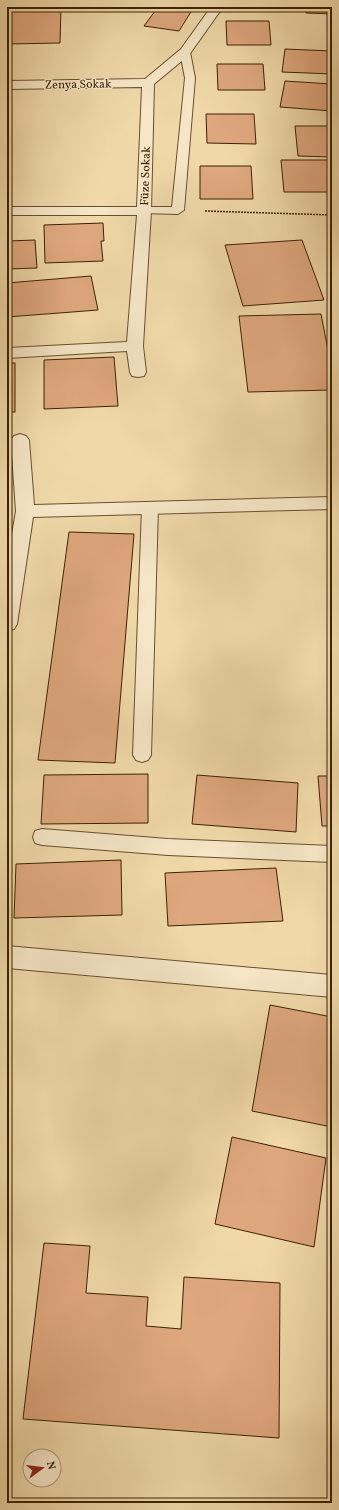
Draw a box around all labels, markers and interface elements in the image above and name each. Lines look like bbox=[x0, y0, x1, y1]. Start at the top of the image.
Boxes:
street label: Zenya Sokak bbox=[45, 76, 112, 94]
street label: Füze Sokak bbox=[137, 146, 155, 206]
north arrow bbox=[22, 1448, 62, 1488]
text: N bbox=[42, 1460, 58, 1472]

